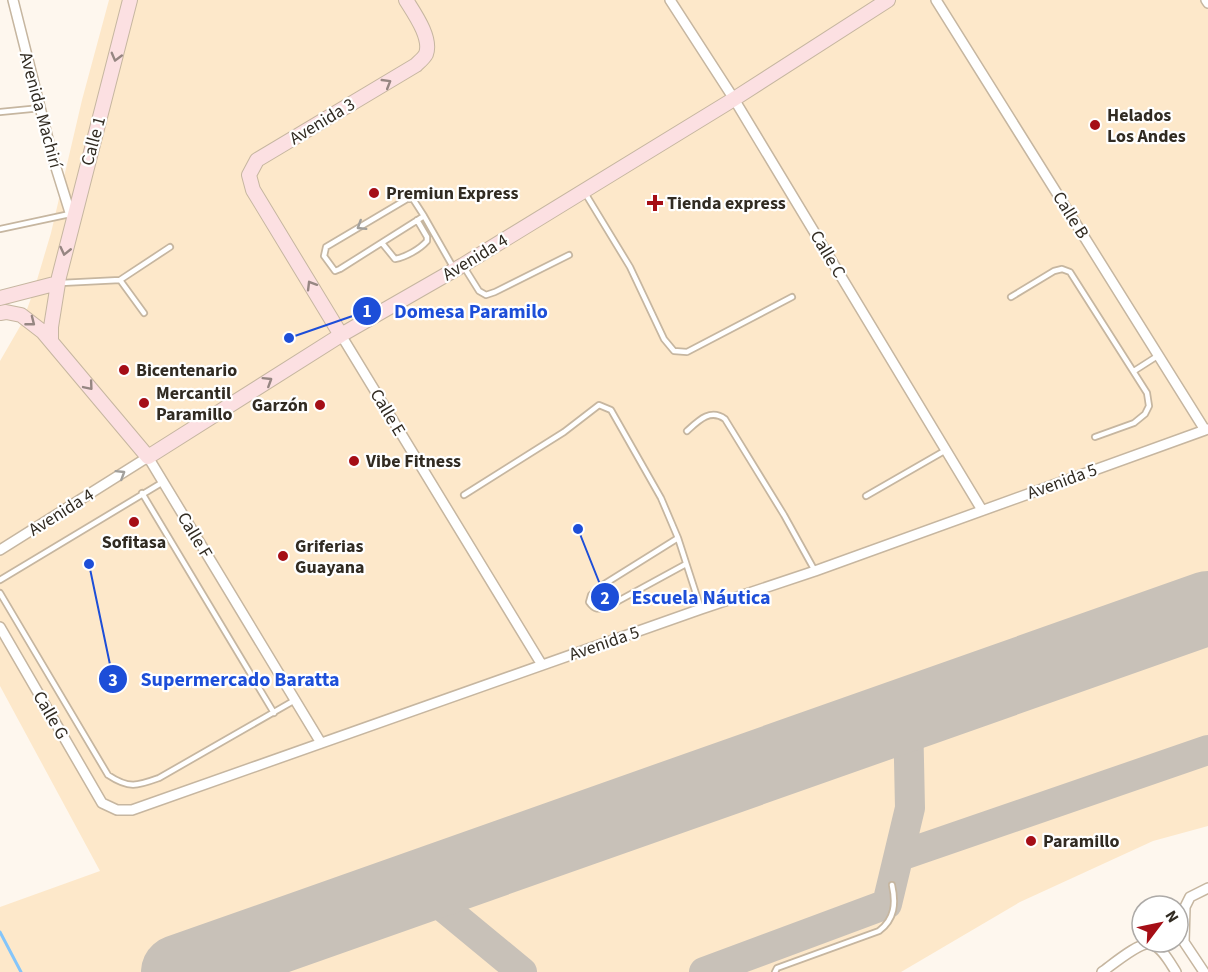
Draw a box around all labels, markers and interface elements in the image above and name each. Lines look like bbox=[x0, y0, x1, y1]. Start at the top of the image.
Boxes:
street label: Avenida Machirí bbox=[13, 49, 68, 171]
one-way arrow bbox=[110, 51, 123, 61]
one-way arrow bbox=[381, 78, 391, 90]
street label: Avenida 3 bbox=[285, 92, 360, 151]
place label: Helados Los Andes bbox=[1107, 103, 1186, 149]
street label: Calle 1 bbox=[75, 114, 112, 169]
marker: Helados Los Andes bbox=[1088, 118, 1102, 132]
place label: Premiun Express bbox=[386, 181, 518, 206]
marker: Premiun Express bbox=[367, 186, 381, 200]
street label: Calle B bbox=[1046, 187, 1095, 244]
place label: Tienda express bbox=[667, 191, 786, 216]
marker: Tienda express bbox=[648, 196, 662, 210]
one-way arrow bbox=[357, 218, 367, 230]
street label: Calle C bbox=[804, 226, 852, 283]
street label: Avenida 4 bbox=[438, 228, 513, 287]
one-way arrow bbox=[59, 246, 72, 256]
one-way arrow bbox=[306, 281, 318, 291]
callout: Domesa Paramilo bbox=[352, 292, 560, 330]
text: Domesa Paramilo bbox=[394, 298, 548, 326]
text: 1 bbox=[362, 299, 372, 324]
one-way arrow bbox=[24, 315, 35, 326]
place label: Bicentenario bbox=[136, 358, 237, 383]
marker: Bicentenario bbox=[117, 363, 131, 377]
one-way arrow bbox=[261, 377, 272, 388]
one-way arrow bbox=[81, 379, 92, 390]
place label: Mercantil Paramillo bbox=[156, 381, 232, 427]
street label: Calle E bbox=[364, 384, 411, 440]
place label: Garzón bbox=[252, 393, 308, 418]
marker: Mercantil Paramillo bbox=[137, 396, 151, 410]
marker: Garzón bbox=[313, 398, 327, 412]
place label: Vibe Fitness bbox=[365, 449, 461, 474]
marker: Vibe Fitness bbox=[347, 454, 361, 468]
street label: Avenida 5 bbox=[1024, 457, 1101, 506]
one-way arrow bbox=[115, 470, 125, 482]
street label: Avenida 4 bbox=[24, 483, 99, 542]
street label: Calle F bbox=[171, 507, 218, 563]
marker: Sofitasa bbox=[127, 515, 141, 529]
place label: Sofitasa bbox=[102, 530, 166, 555]
place label: Griferias Guayana bbox=[295, 534, 364, 580]
marker: Griferias Guayana bbox=[276, 549, 290, 563]
callout: Escuela Náutica bbox=[590, 578, 783, 616]
text: Escuela Náutica bbox=[631, 584, 771, 612]
text: 2 bbox=[600, 586, 610, 611]
street label: Avenida 5 bbox=[566, 620, 643, 667]
callout: Supermercado Baratta bbox=[98, 660, 351, 698]
text: Supermercado Baratta bbox=[140, 666, 340, 694]
text: 3 bbox=[108, 668, 118, 693]
street label: Calle G bbox=[27, 686, 74, 744]
place label: Paramillo bbox=[1043, 829, 1119, 854]
marker: Paramillo bbox=[1024, 834, 1038, 848]
north arrow bbox=[1130, 894, 1190, 954]
text: N bbox=[1160, 906, 1184, 927]

